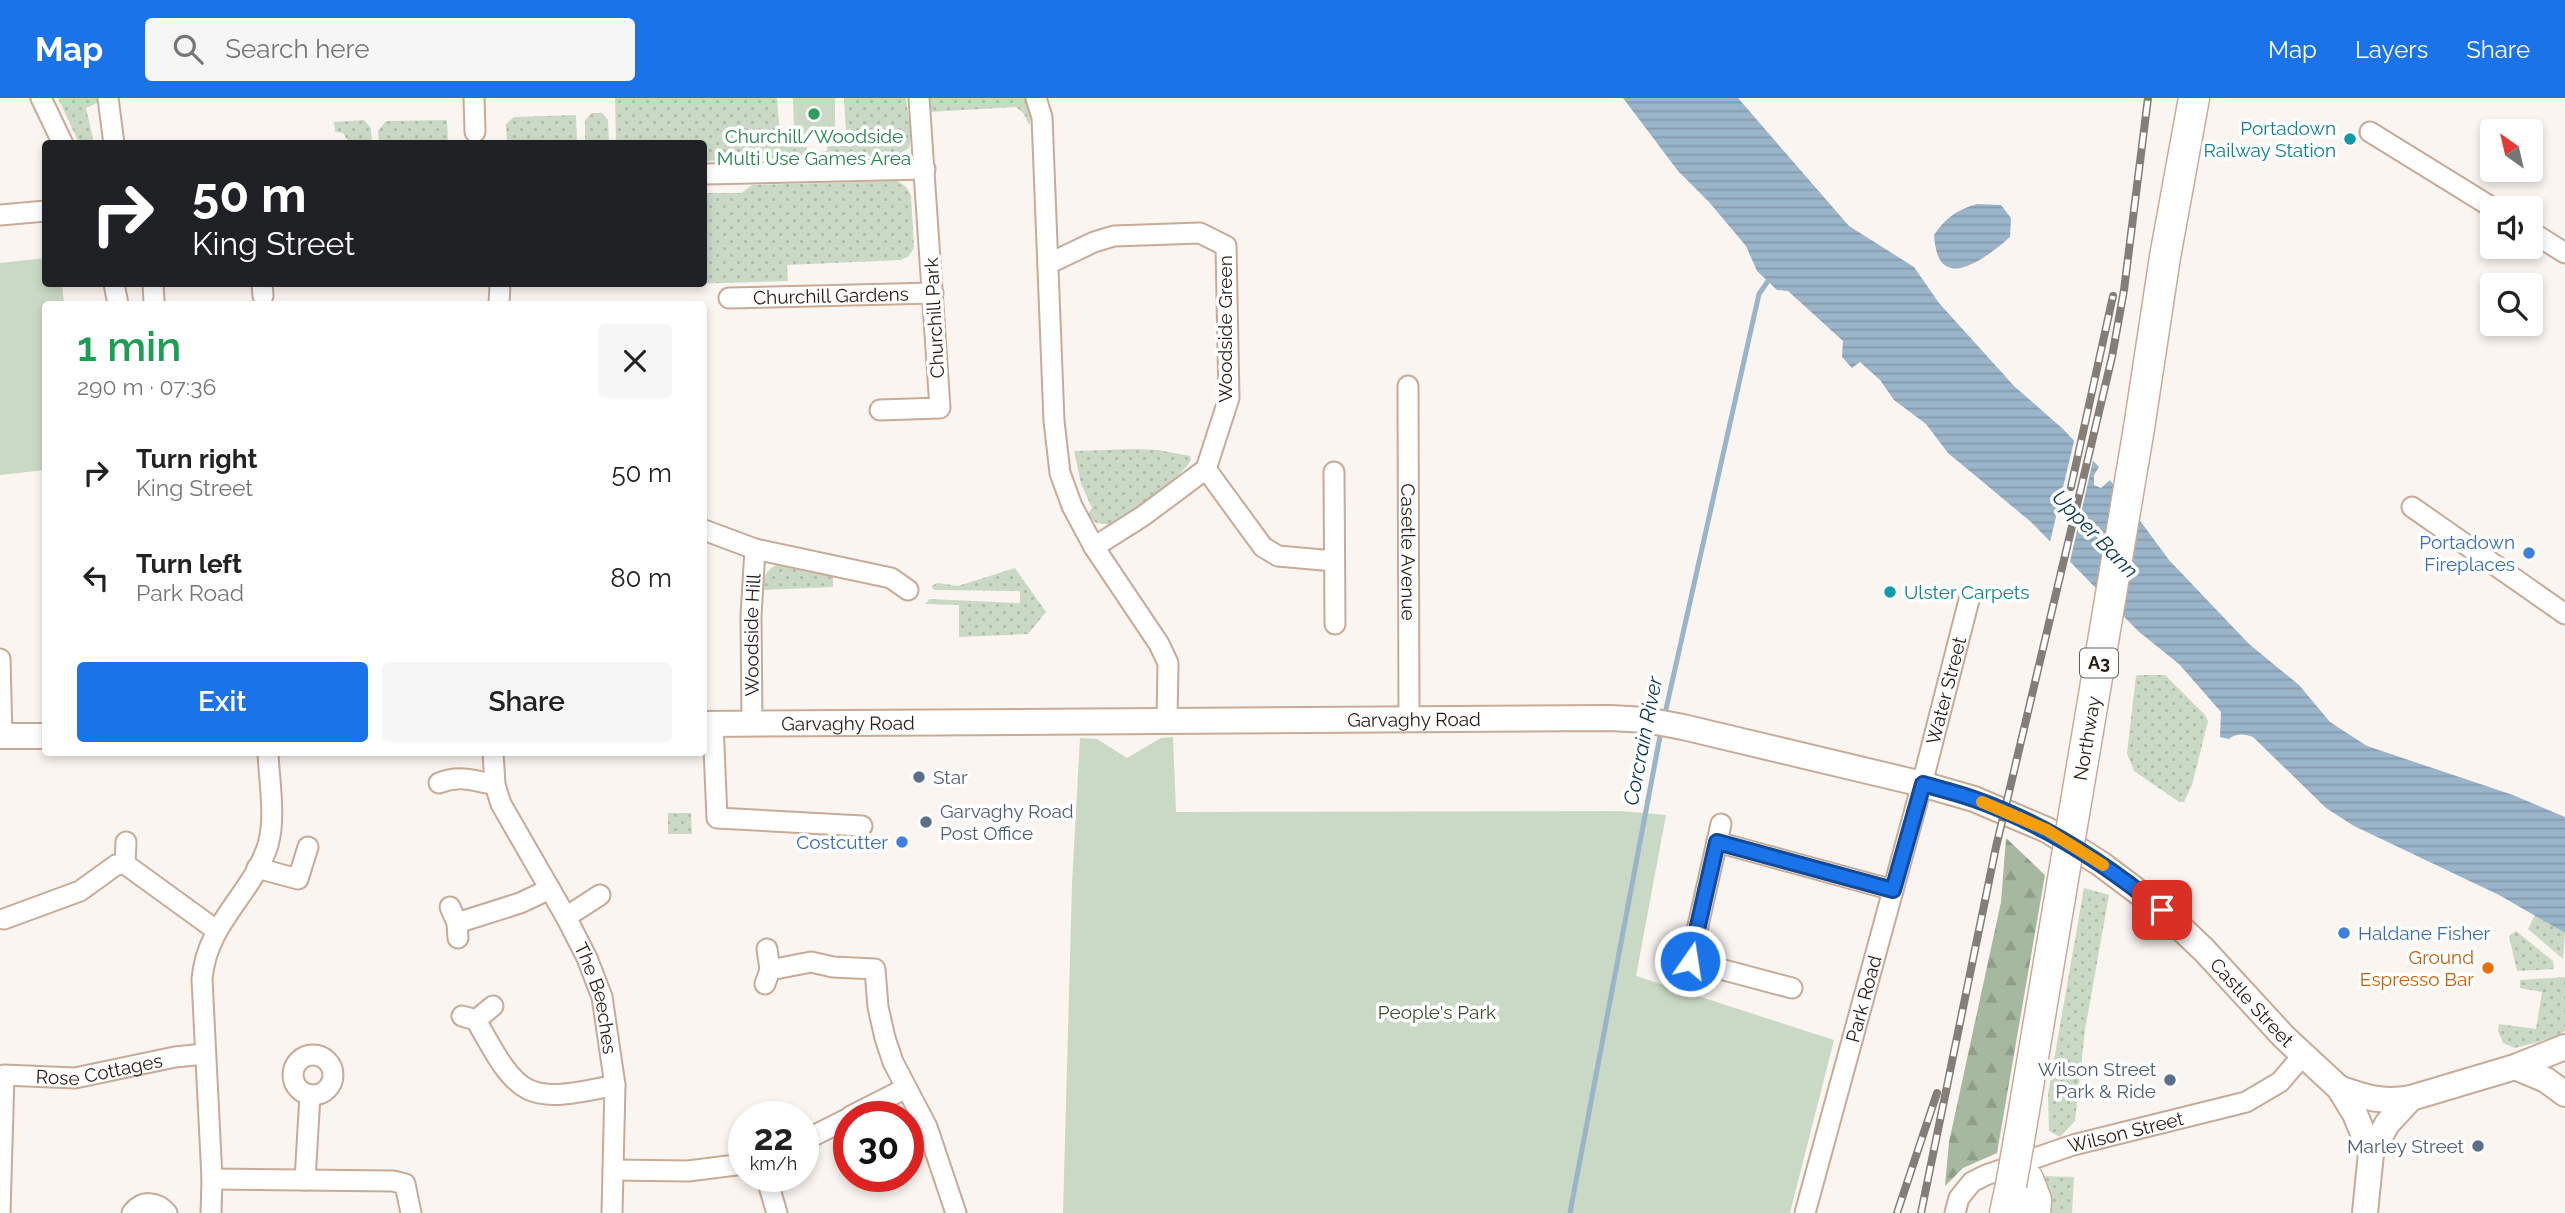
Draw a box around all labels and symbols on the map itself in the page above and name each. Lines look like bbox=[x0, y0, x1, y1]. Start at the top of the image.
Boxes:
marker: Churchill/Woodside Multi Use Games Area bbox=[806, 106, 822, 122]
place label: Portadown Railway Station bbox=[2204, 117, 2336, 161]
north arrow bbox=[2480, 119, 2543, 182]
place label: Churchill/Woodside Multi Use Games Area bbox=[717, 125, 911, 169]
marker: Portadown Railway Station bbox=[2342, 131, 2358, 147]
street label: Woodside Green bbox=[1214, 255, 1236, 403]
street label: Churchill Park bbox=[920, 257, 948, 379]
street label: Churchill Gardens bbox=[753, 283, 909, 308]
street label: Casetle Avenue bbox=[1397, 483, 1420, 621]
water label: Upper Bann bbox=[2047, 484, 2143, 583]
place label: Portadown Fireplaces bbox=[2419, 531, 2515, 575]
marker: Portadown Fireplaces bbox=[2521, 545, 2537, 561]
street label: Woodside Hill bbox=[740, 572, 765, 696]
place label: Ulster Carpets bbox=[1904, 581, 2029, 603]
marker: Ulster Carpets bbox=[1882, 584, 1898, 600]
street label: Water Street bbox=[1922, 634, 1970, 747]
road number: A3 bbox=[2080, 648, 2118, 678]
water label: Corcrain River bbox=[1618, 674, 1667, 807]
street label: Northway bbox=[2069, 694, 2105, 782]
street label: Garvaghy Road bbox=[1347, 708, 1481, 731]
street label: Garvaghy Road bbox=[781, 712, 915, 734]
place label: Star bbox=[933, 766, 968, 788]
marker: Star bbox=[911, 769, 927, 785]
place label: Garvaghy Road Post Office bbox=[940, 800, 1074, 844]
marker: Garvaghy Road Post Office bbox=[918, 814, 934, 830]
place label: Costcutter bbox=[796, 831, 888, 853]
marker: Costcutter bbox=[894, 834, 910, 850]
pin bbox=[2132, 880, 2192, 940]
place label: Haldane Fisher bbox=[2358, 922, 2490, 944]
position arrow bbox=[1653, 924, 1727, 998]
marker: Haldane Fisher bbox=[2336, 925, 2352, 941]
street label: The Beeches bbox=[570, 939, 621, 1056]
place label: Ground Espresso Bar bbox=[2360, 946, 2474, 990]
street label: Park Road bbox=[1841, 953, 1886, 1045]
street label: Castle Street bbox=[2206, 953, 2299, 1052]
marker: Ground Espresso Bar bbox=[2480, 960, 2496, 976]
park label: People's Park bbox=[1378, 1001, 1496, 1023]
street label: Rose Cottages bbox=[35, 1049, 164, 1089]
place label: Wilson Street Park & Ride bbox=[2038, 1058, 2157, 1102]
marker: Wilson Street Park & Ride bbox=[2162, 1072, 2178, 1088]
speed limit sign: 30 bbox=[833, 1101, 924, 1192]
street label: Wilson Street bbox=[2065, 1107, 2186, 1157]
place label: Marley Street bbox=[2347, 1135, 2465, 1157]
marker: Marley Street bbox=[2470, 1138, 2486, 1154]

